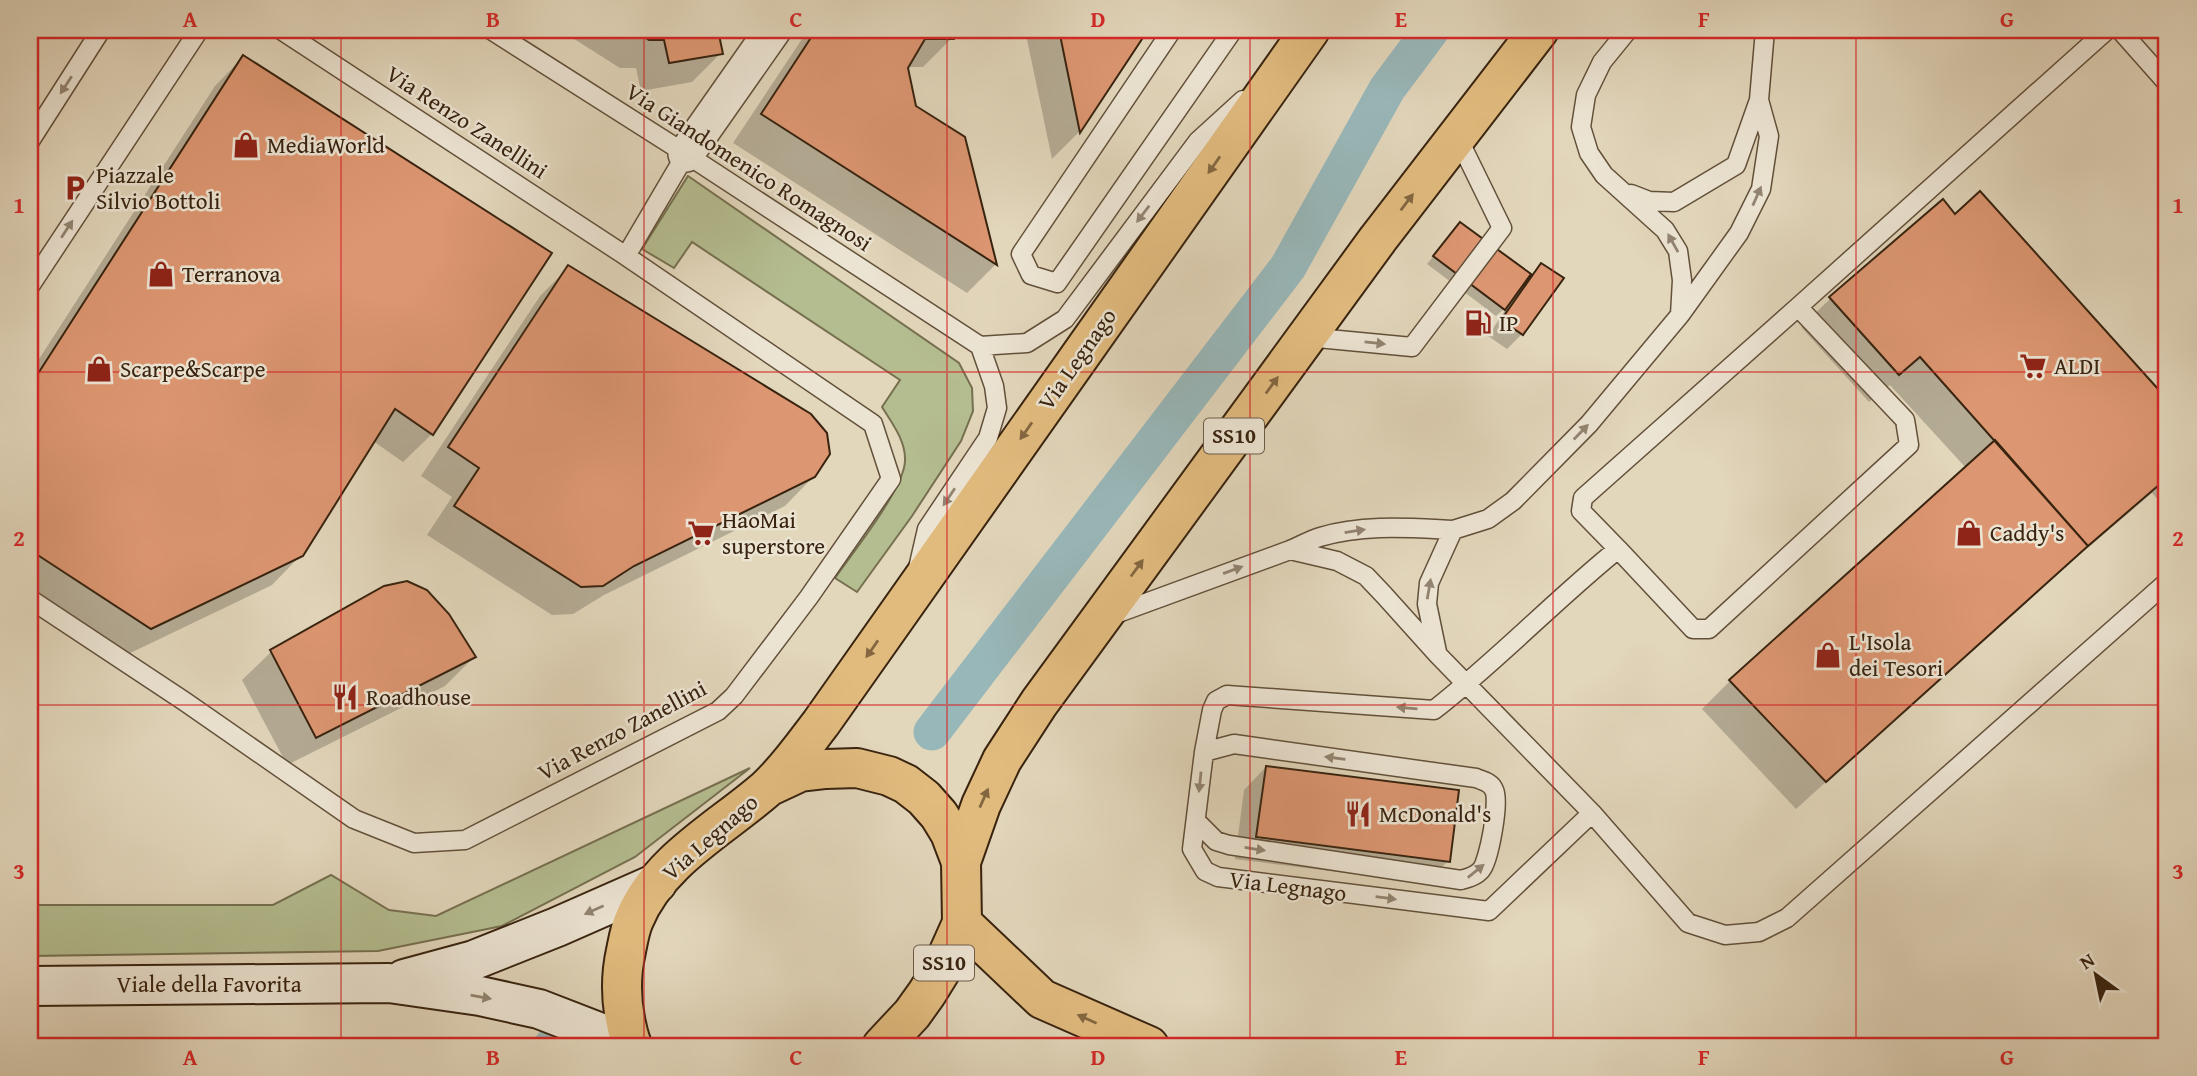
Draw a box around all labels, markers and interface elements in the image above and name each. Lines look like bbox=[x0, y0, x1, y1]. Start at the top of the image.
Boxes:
text: A bbox=[183, 2, 198, 35]
text: B bbox=[486, 2, 500, 35]
text: C bbox=[789, 2, 803, 35]
text: D bbox=[1091, 2, 1106, 35]
text: E bbox=[1395, 2, 1407, 35]
text: F bbox=[1698, 2, 1710, 35]
text: G bbox=[2000, 2, 2014, 35]
street label: Via Renzo Zanellini bbox=[380, 57, 555, 186]
street label: Via Giandomenico Romagnosi bbox=[620, 74, 879, 259]
one-way arrow bbox=[59, 76, 72, 95]
place label: MediaWorld bbox=[267, 128, 386, 161]
shop icon: MediaWorld bbox=[231, 130, 261, 160]
one-way arrow bbox=[1207, 156, 1221, 174]
place label: Piazzale Silvio Bottoli bbox=[96, 158, 221, 217]
parking icon: Piazzale Silvio Bottoli bbox=[60, 173, 90, 203]
one-way arrow bbox=[1751, 186, 1763, 206]
text: 1 bbox=[13, 188, 25, 221]
text: 1 bbox=[2172, 188, 2184, 221]
one-way arrow bbox=[1399, 193, 1414, 211]
one-way arrow bbox=[1136, 205, 1150, 224]
one-way arrow bbox=[61, 219, 74, 239]
one-way arrow bbox=[1667, 233, 1679, 252]
place label: Terranova bbox=[182, 257, 281, 290]
shop icon: Terranova bbox=[146, 259, 176, 289]
street label: Via Legnago bbox=[1029, 301, 1124, 416]
place label: IP bbox=[1499, 306, 1518, 339]
fuel station icon: IP bbox=[1463, 308, 1493, 338]
one-way arrow bbox=[1364, 338, 1386, 349]
place label: ALDI bbox=[2054, 349, 2100, 382]
supermarket icon: ALDI bbox=[2018, 351, 2048, 381]
place label: Scarpe&Scarpe bbox=[120, 352, 266, 385]
shop icon: Scarpe&Scarpe bbox=[84, 354, 114, 384]
one-way arrow bbox=[1265, 376, 1279, 394]
road number: SS10 bbox=[1204, 418, 1264, 453]
one-way arrow bbox=[1019, 422, 1033, 440]
one-way arrow bbox=[1572, 424, 1588, 441]
one-way arrow bbox=[942, 488, 956, 506]
place label: HaoMai superstore bbox=[722, 503, 825, 562]
place label: Caddy's bbox=[1990, 516, 2064, 549]
supermarket icon: HaoMai superstore bbox=[686, 518, 716, 548]
shop icon: Caddy's bbox=[1954, 518, 1984, 548]
text: 2 bbox=[13, 521, 25, 554]
text: 2 bbox=[2172, 521, 2184, 554]
one-way arrow bbox=[1344, 525, 1366, 536]
one-way arrow bbox=[1130, 559, 1144, 577]
one-way arrow bbox=[1223, 565, 1244, 576]
one-way arrow bbox=[1424, 578, 1435, 600]
place label: L'Isola dei Tesori bbox=[1849, 625, 1943, 684]
one-way arrow bbox=[866, 640, 879, 659]
shop icon: L'Isola dei Tesori bbox=[1813, 640, 1843, 670]
street label: Via Renzo Zanellini bbox=[532, 671, 712, 788]
place label: Roadhouse bbox=[366, 680, 471, 713]
restaurant icon: Roadhouse bbox=[330, 682, 360, 712]
one-way arrow bbox=[1396, 702, 1418, 713]
one-way arrow bbox=[1324, 752, 1346, 763]
one-way arrow bbox=[1195, 772, 1206, 794]
street label: Via Legnago bbox=[654, 786, 765, 888]
one-way arrow bbox=[978, 788, 990, 808]
place label: McDonald's bbox=[1379, 797, 1491, 830]
restaurant icon: McDonald's bbox=[1343, 799, 1373, 829]
one-way arrow bbox=[1244, 844, 1266, 855]
text: 3 bbox=[13, 854, 25, 887]
text: 3 bbox=[2172, 854, 2184, 887]
street label: Via Legnago bbox=[1228, 862, 1349, 909]
one-way arrow bbox=[1467, 863, 1485, 878]
one-way arrow bbox=[1375, 892, 1397, 903]
one-way arrow bbox=[584, 905, 605, 916]
north arrow bbox=[2060, 940, 2130, 1010]
text: N bbox=[2074, 945, 2100, 976]
road number: SS10 bbox=[914, 946, 974, 981]
street label: Viale della Favorita bbox=[116, 967, 302, 1000]
one-way arrow bbox=[470, 992, 492, 1003]
one-way arrow bbox=[1077, 1013, 1097, 1025]
text: A bbox=[183, 1040, 198, 1073]
text: B bbox=[486, 1040, 500, 1073]
text: C bbox=[789, 1040, 803, 1073]
text: D bbox=[1091, 1040, 1106, 1073]
text: E bbox=[1395, 1040, 1407, 1073]
text: F bbox=[1698, 1040, 1710, 1073]
text: G bbox=[2000, 1040, 2014, 1073]

